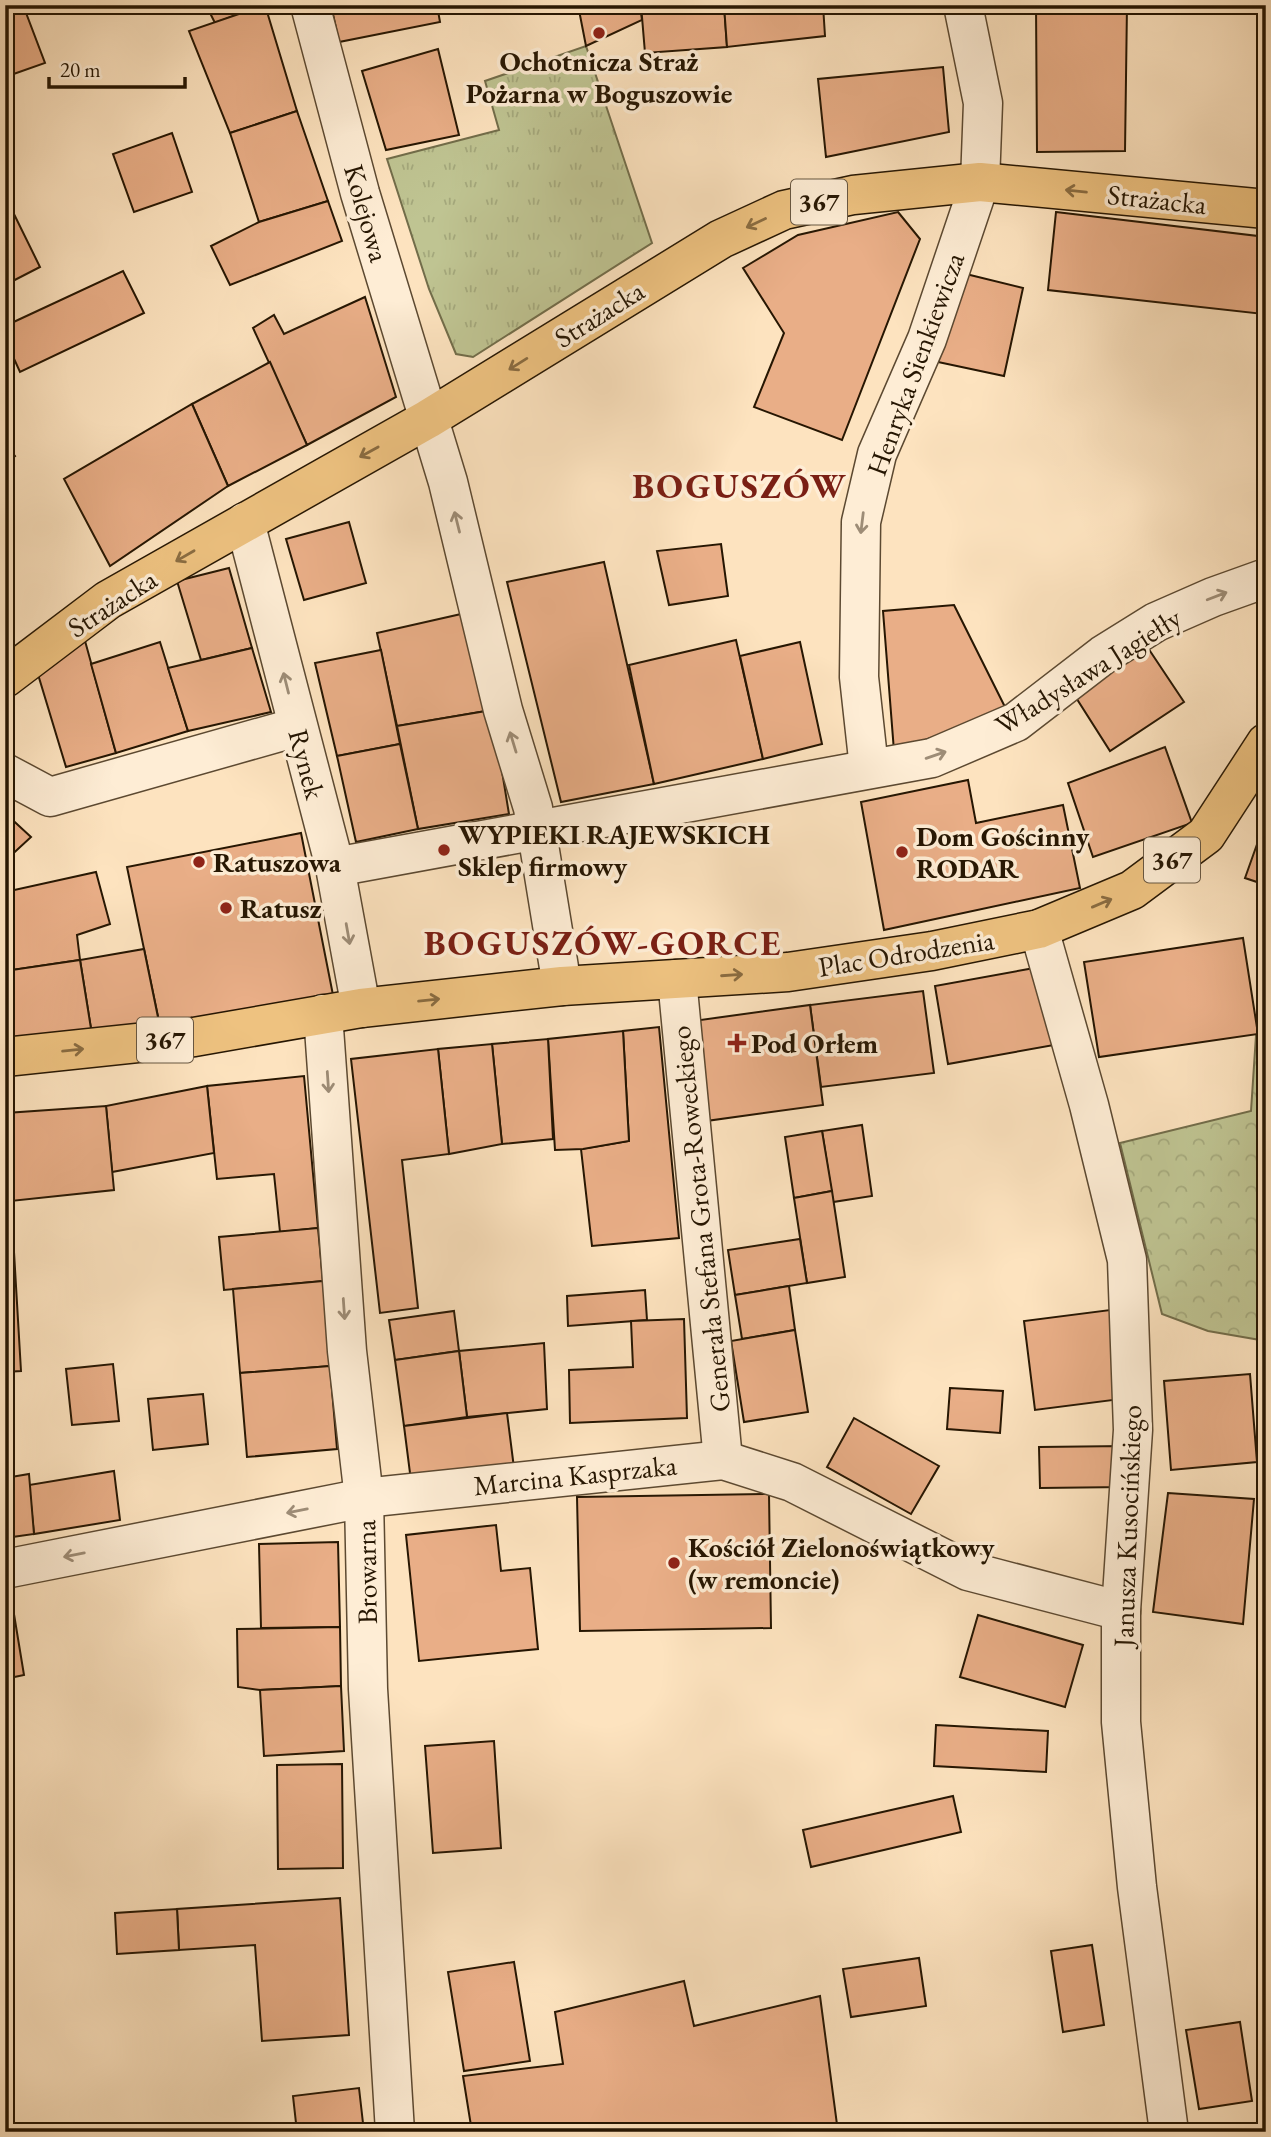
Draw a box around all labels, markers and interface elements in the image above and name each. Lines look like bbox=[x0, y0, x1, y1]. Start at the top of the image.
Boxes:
marker: Ochotnicza Straż Pożarna w Boguszowie bbox=[591, 25, 607, 41]
place label: Ochotnicza Straż Pożarna w Boguszowie bbox=[466, 43, 732, 111]
scale bar bbox=[49, 46, 186, 90]
text: 20 m bbox=[60, 56, 101, 83]
street label: Kolejowa bbox=[336, 160, 398, 267]
street label: Strażacka bbox=[1106, 176, 1209, 222]
road number: 367 bbox=[791, 180, 847, 224]
one-way arrow bbox=[1065, 184, 1088, 197]
one-way arrow bbox=[746, 217, 767, 230]
street label: Henryka Sienkiewicza bbox=[858, 247, 972, 481]
street label: Strażacka bbox=[547, 272, 651, 356]
one-way arrow bbox=[509, 357, 529, 371]
one-way arrow bbox=[359, 446, 380, 459]
district label: BOGUSZÓW bbox=[632, 463, 848, 508]
one-way arrow bbox=[450, 511, 464, 534]
one-way arrow bbox=[855, 511, 868, 534]
one-way arrow bbox=[176, 549, 196, 563]
street label: Strażacka bbox=[61, 560, 164, 645]
one-way arrow bbox=[1206, 589, 1228, 601]
street label: Władysława Jagiełły bbox=[988, 599, 1188, 743]
one-way arrow bbox=[279, 672, 292, 695]
street label: Rynek bbox=[280, 725, 334, 804]
one-way arrow bbox=[506, 732, 518, 754]
one-way arrow bbox=[924, 748, 946, 760]
place label: WYPIEKI RAJEWSKICH Sklep firmowy bbox=[458, 816, 770, 884]
place label: Dom Gościnny RODAR bbox=[916, 818, 1090, 886]
road number: 367 bbox=[1144, 838, 1200, 882]
marker: WYPIEKI RAJEWSKICH Sklep firmowy bbox=[436, 842, 452, 858]
place label: Ratuszowa bbox=[213, 844, 342, 880]
marker: Dom Gościnny RODAR bbox=[894, 844, 910, 860]
marker: Ratuszowa bbox=[191, 854, 207, 870]
place label: Ratusz bbox=[240, 890, 322, 926]
one-way arrow bbox=[1090, 895, 1112, 908]
marker: Ratusz bbox=[218, 900, 234, 916]
district label: BOGUSZÓW-GORCE bbox=[424, 920, 782, 965]
street label: Plac Odrodzenia bbox=[815, 921, 997, 985]
one-way arrow bbox=[341, 922, 355, 945]
one-way arrow bbox=[721, 969, 744, 982]
one-way arrow bbox=[417, 994, 440, 1007]
road number: 367 bbox=[137, 1018, 193, 1063]
street label: Generała Stefana Grota-Roweckiego bbox=[662, 1024, 738, 1414]
place label: Pod Orłem bbox=[751, 1025, 879, 1061]
marker: Pod Orłem bbox=[729, 1035, 745, 1051]
one-way arrow bbox=[61, 1043, 84, 1056]
one-way arrow bbox=[322, 1070, 335, 1093]
one-way arrow bbox=[338, 1297, 351, 1320]
street label: Janusza Kusocińskiego bbox=[1105, 1404, 1149, 1650]
street label: Marcina Kasprzaka bbox=[472, 1446, 679, 1504]
one-way arrow bbox=[286, 1505, 309, 1519]
street label: Browarna bbox=[347, 1519, 385, 1625]
place label: Kościół Zielonoświątkowy (w remoncie) bbox=[688, 1529, 995, 1597]
one-way arrow bbox=[63, 1549, 86, 1563]
marker: Kościół Zielonoświątkowy (w remoncie) bbox=[666, 1555, 682, 1571]

